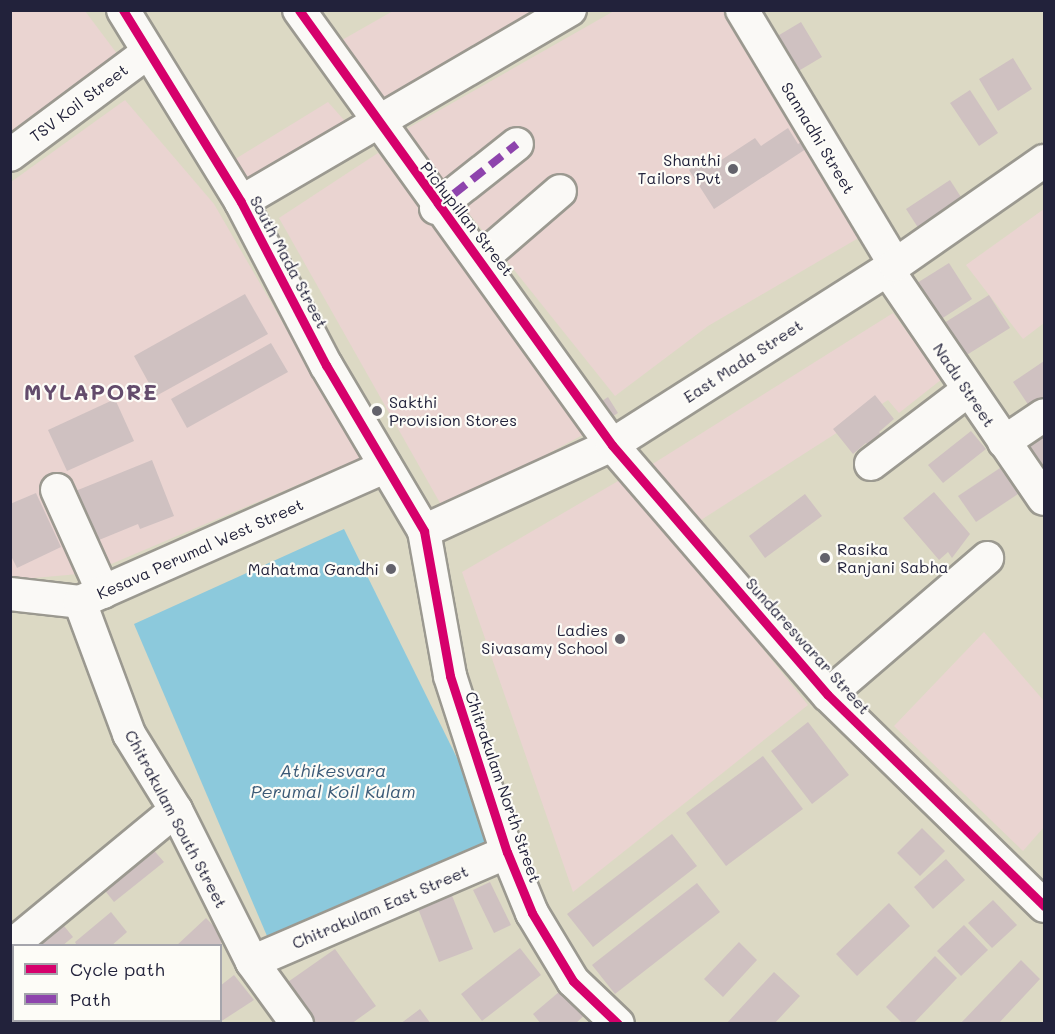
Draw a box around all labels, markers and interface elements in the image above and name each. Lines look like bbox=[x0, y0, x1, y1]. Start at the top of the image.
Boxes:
street label: TSV Koil Street bbox=[26, 60, 132, 146]
street label: Sannadhi Street bbox=[777, 79, 859, 197]
place label: Shanthi Tailors Pvt bbox=[638, 150, 721, 188]
street label: Pichupillan Street bbox=[416, 158, 518, 280]
marker: Shanthi Tailors Pvt bbox=[726, 162, 740, 176]
street label: South Mada Street bbox=[246, 192, 332, 332]
street label: East Mada Street bbox=[680, 315, 806, 407]
street label: Nadu Street bbox=[929, 340, 999, 430]
district label: MYLAPORE bbox=[24, 379, 158, 405]
place label: Sakthi Provision Stores bbox=[389, 392, 517, 430]
marker: Sakthi Provision Stores bbox=[370, 404, 384, 418]
street label: Kesava Perumal West Street bbox=[94, 495, 306, 603]
place label: Rasika Ranjani Sabha bbox=[837, 539, 948, 577]
marker: Rasika Ranjani Sabha bbox=[818, 551, 832, 565]
place label: Mahatma Gandhi bbox=[248, 559, 379, 579]
marker: Mahatma Gandhi bbox=[384, 562, 398, 576]
street label: Sundareswarar Street bbox=[742, 574, 874, 718]
place label: Ladies Sivasamy School bbox=[481, 620, 608, 658]
marker: Ladies Sivasamy School bbox=[613, 632, 627, 646]
street label: Chitrakulam North Street bbox=[461, 689, 545, 885]
street label: Chitrakulam South Street bbox=[121, 727, 231, 911]
water label: Athikesvara Perumal Koil Kulam bbox=[250, 760, 416, 802]
street label: Chitrakulam East Street bbox=[289, 861, 471, 953]
legend bbox=[12, 944, 222, 1022]
text: Cycle path bbox=[70, 957, 165, 981]
text: Path bbox=[70, 987, 110, 1011]

